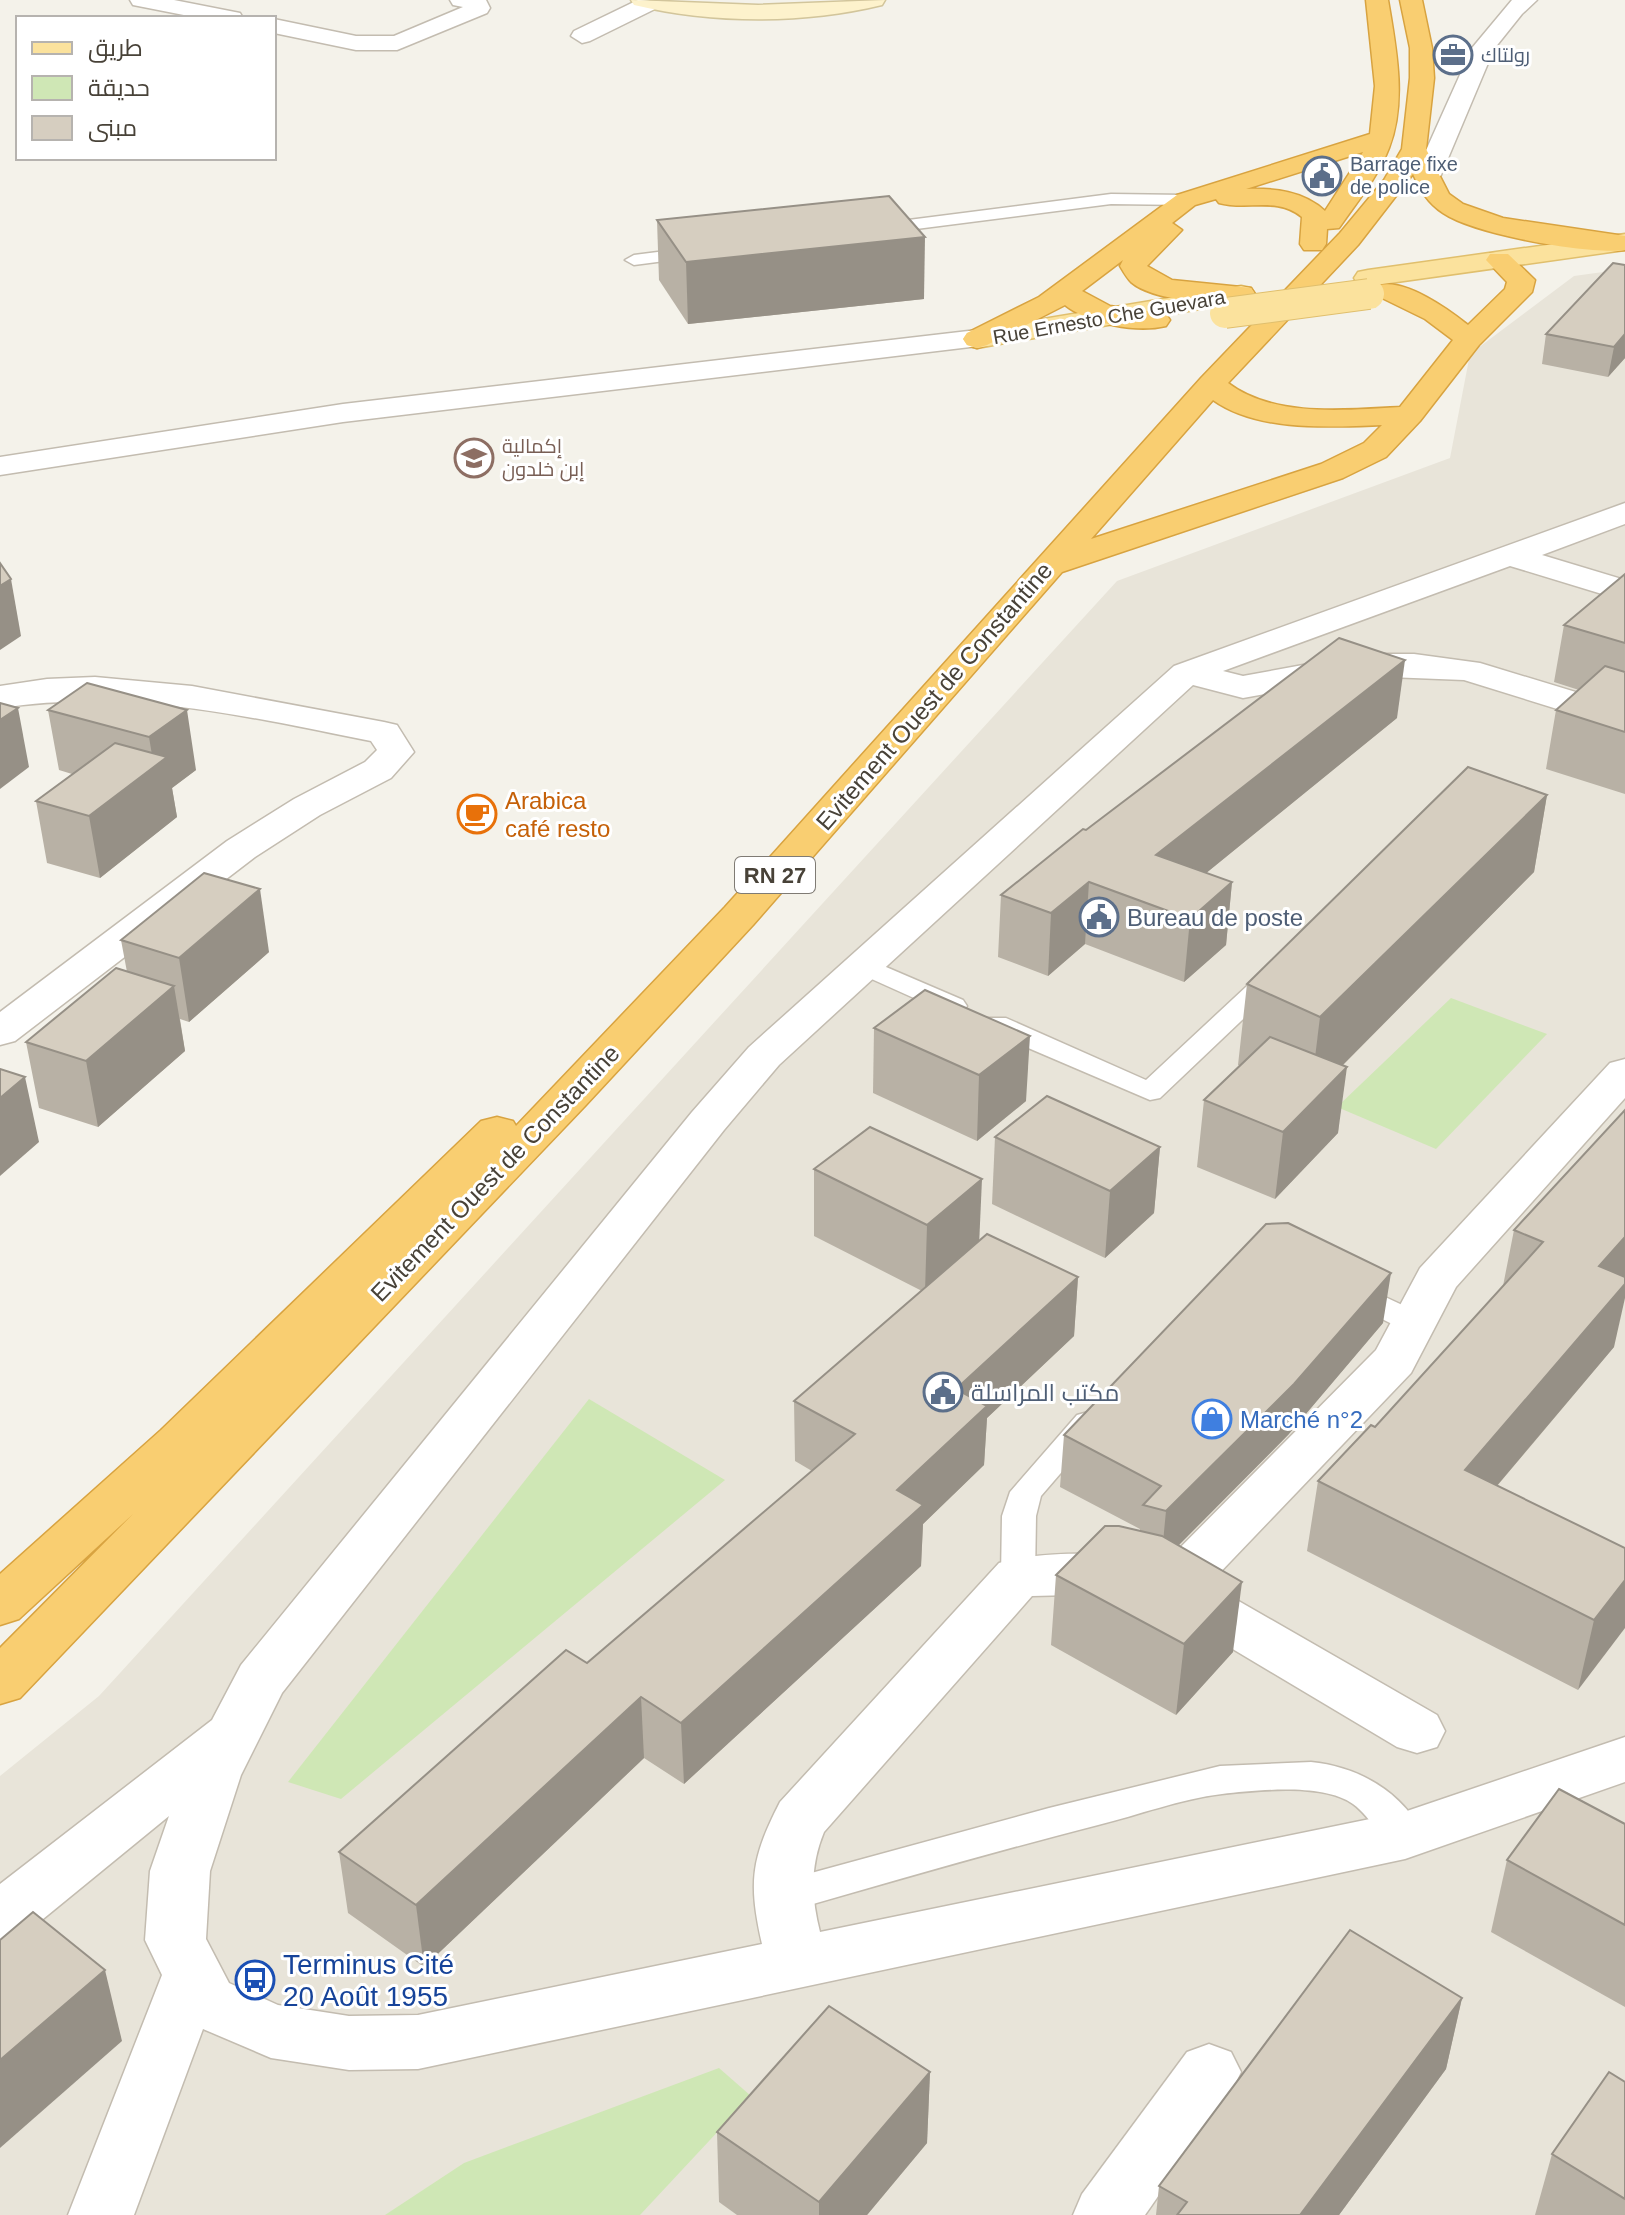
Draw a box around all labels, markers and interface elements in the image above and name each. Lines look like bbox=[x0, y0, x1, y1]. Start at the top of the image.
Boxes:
legend bbox=[16, 16, 276, 160]
text: طريق bbox=[88, 34, 143, 63]
office icon: رولتاك bbox=[1432, 34, 1474, 76]
place label: رولتاك bbox=[1481, 44, 1530, 67]
text: حديقة bbox=[88, 74, 150, 101]
text: مبنى bbox=[88, 114, 137, 142]
place label: Barrage fixe de police bbox=[1350, 153, 1458, 198]
public building icon: Barrage fixe de police bbox=[1301, 155, 1343, 197]
street label: Rue Ernesto Che Guevara bbox=[991, 286, 1228, 348]
place label: إكمالية إبن خلدون bbox=[502, 435, 584, 482]
school or university icon: إكمالية إبن خلدون bbox=[453, 437, 495, 479]
street label: Evitement Ouest de Constantine bbox=[810, 557, 1058, 835]
place label: Arabica café resto bbox=[505, 787, 610, 842]
cafe icon: Arabica café resto bbox=[456, 793, 498, 835]
road number: RN 27 bbox=[735, 857, 815, 893]
public building icon: Bureau de poste bbox=[1078, 896, 1120, 938]
place label: Bureau de poste bbox=[1127, 904, 1303, 931]
street label: Evitement Ouest de Constantine bbox=[365, 1039, 625, 1307]
public building icon: مكتب المراسلة bbox=[922, 1371, 964, 1413]
place label: مكتب المراسلة bbox=[971, 1379, 1120, 1406]
shop icon: Marché n°2 bbox=[1191, 1398, 1233, 1440]
place label: Marché n°2 bbox=[1240, 1406, 1363, 1433]
place label: Terminus Cité 20 Août 1955 bbox=[283, 1949, 454, 2012]
bus stop icon: Terminus Cité 20 Août 1955 bbox=[234, 1959, 276, 2001]

